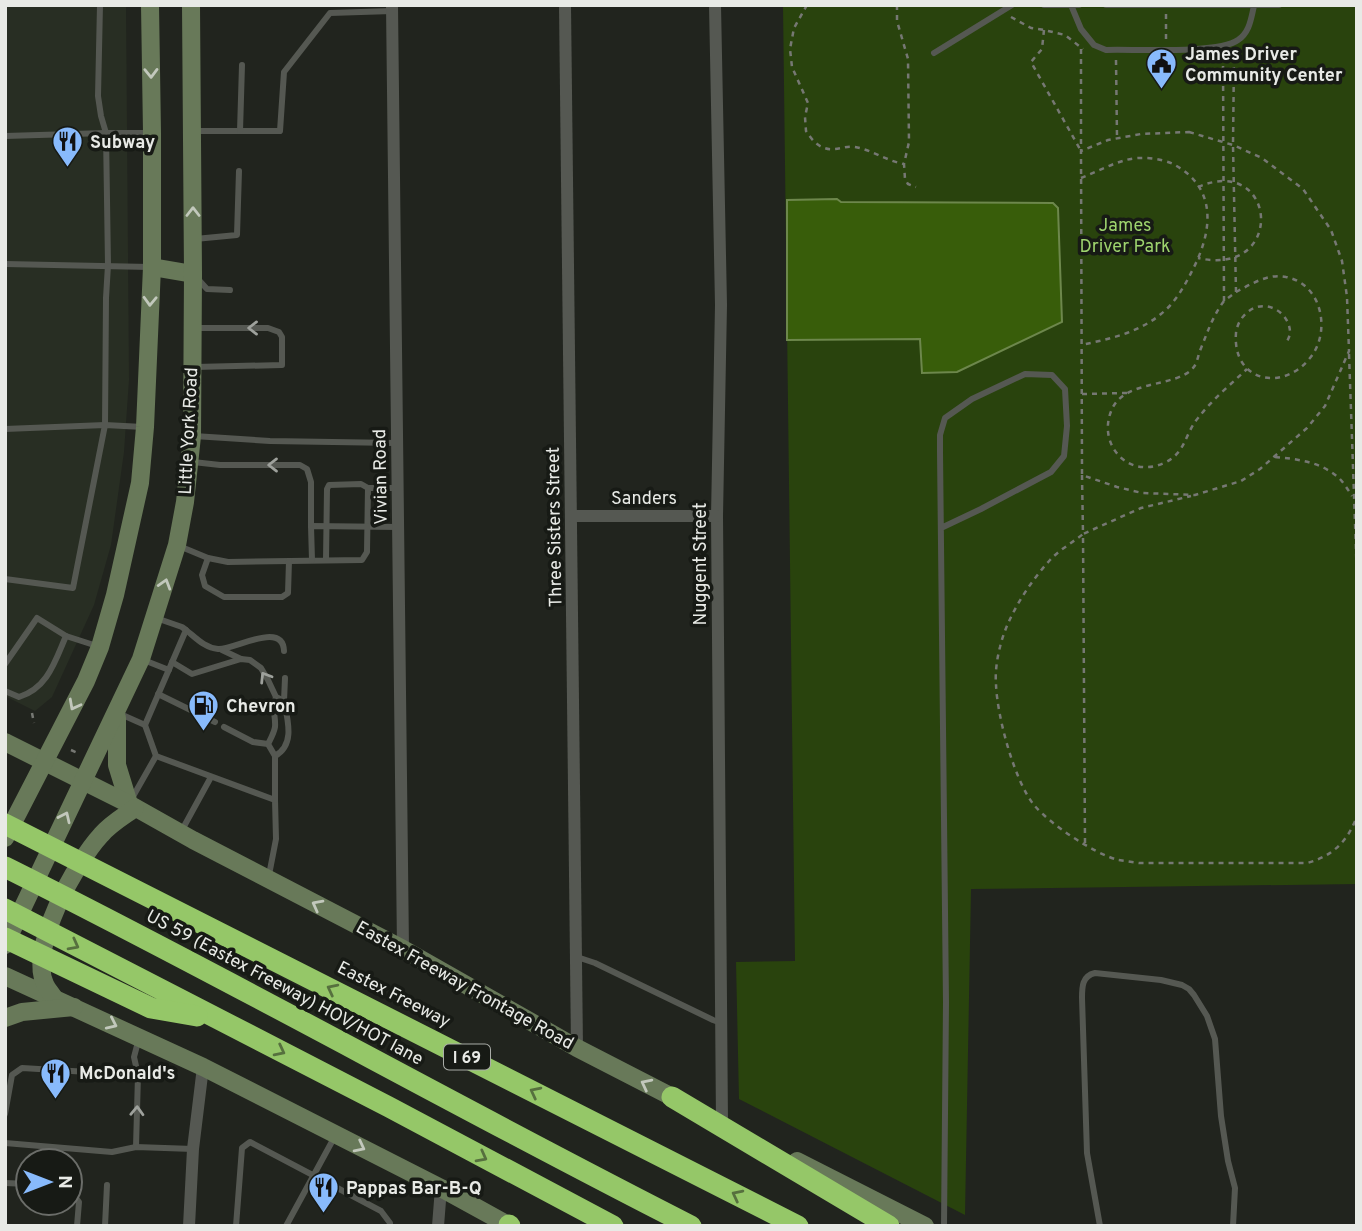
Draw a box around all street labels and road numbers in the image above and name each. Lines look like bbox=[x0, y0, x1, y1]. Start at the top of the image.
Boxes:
street label: Little York Road bbox=[175, 367, 204, 495]
street label: Vivian Road bbox=[369, 429, 394, 525]
street label: Three Sisters Street bbox=[543, 447, 568, 607]
street label: Sanders bbox=[611, 488, 677, 511]
street label: Nuggent Street bbox=[690, 502, 713, 626]
street label: US 59 (Eastex Freeway) HOV/HOT lane bbox=[142, 905, 427, 1071]
street label: Eastex Freeway Frontage Road bbox=[352, 916, 578, 1054]
street label: Eastex Freeway bbox=[334, 956, 454, 1032]
road number: I 69 bbox=[444, 1044, 490, 1070]

